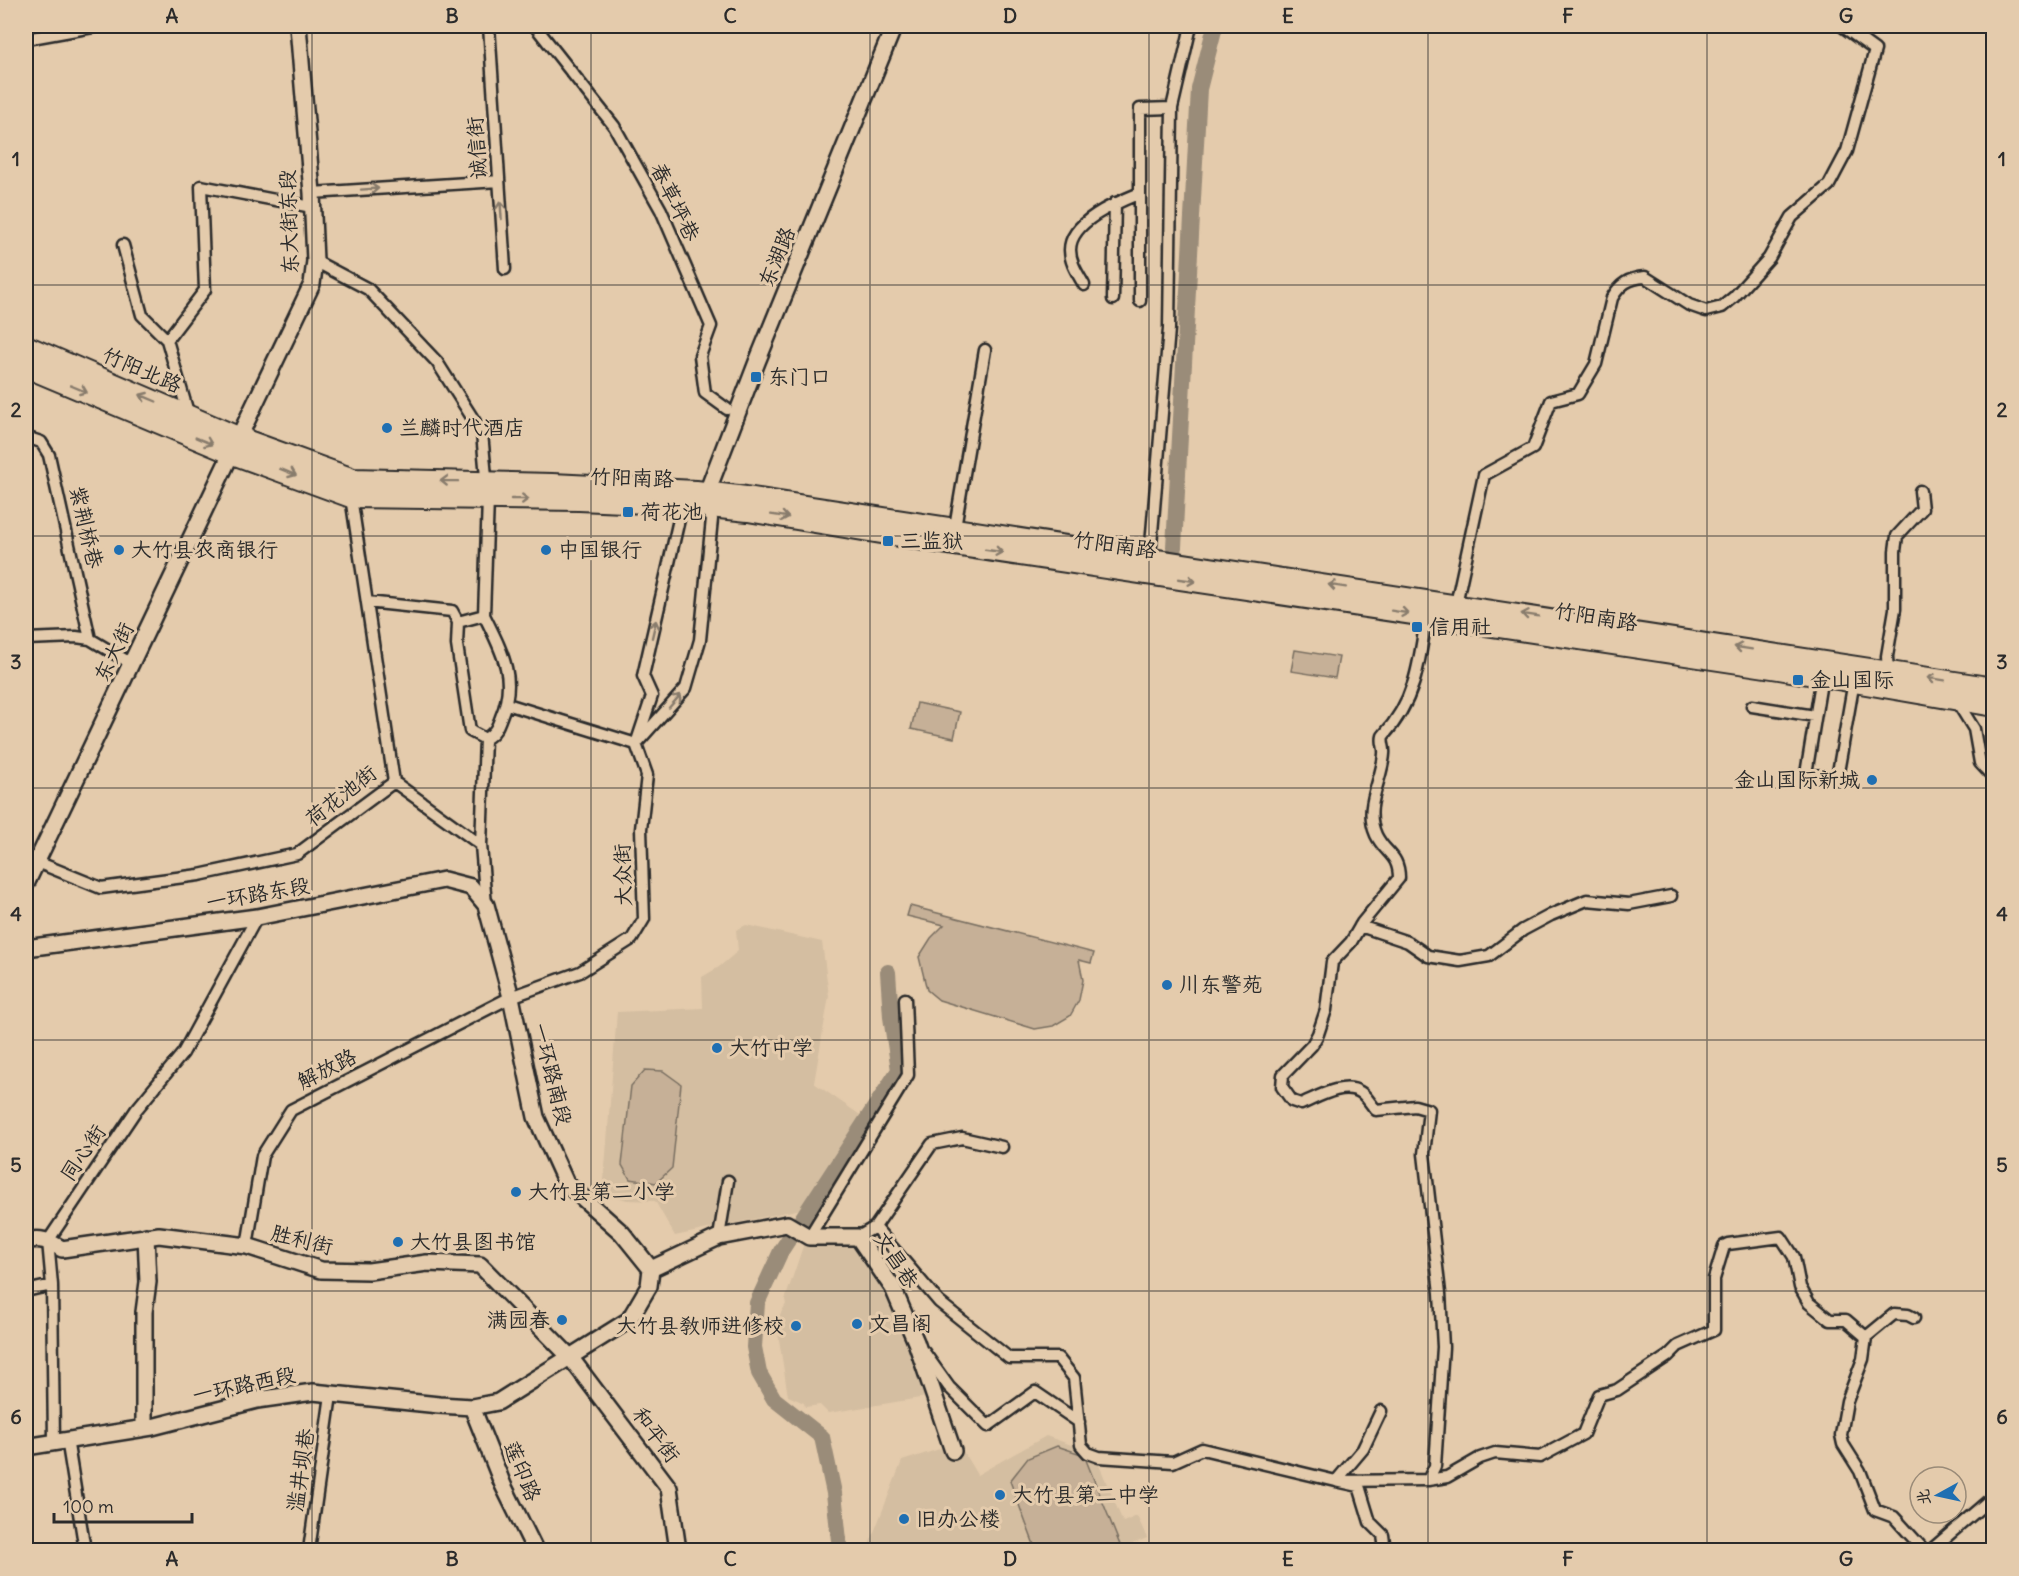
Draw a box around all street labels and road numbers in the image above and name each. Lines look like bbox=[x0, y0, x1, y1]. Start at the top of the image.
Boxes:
street label: 诚信街 bbox=[461, 116, 492, 180]
street label: 春草坪巷 bbox=[645, 158, 706, 245]
street label: 东大街东段 bbox=[273, 169, 304, 275]
street label: 东湖路 bbox=[752, 223, 801, 291]
street label: 竹阳北路 bbox=[98, 341, 186, 398]
street label: 竹阳南路 bbox=[590, 463, 674, 492]
street label: 紫荆桥巷 bbox=[64, 483, 109, 571]
street label: 竹阳南路 bbox=[1072, 525, 1159, 564]
street label: 竹阳南路 bbox=[1552, 597, 1640, 636]
street label: 东大街 bbox=[88, 618, 139, 686]
street label: 荷花池街 bbox=[299, 759, 382, 832]
street label: 大众街 bbox=[608, 843, 637, 907]
street label: 一环路东段 bbox=[204, 871, 312, 916]
street label: 一环路南段 bbox=[527, 1020, 578, 1128]
street label: 解放路 bbox=[293, 1042, 361, 1095]
street label: 同心街 bbox=[54, 1119, 111, 1186]
street label: 胜利街 bbox=[268, 1219, 336, 1260]
street label: 文昌巷 bbox=[868, 1226, 925, 1293]
street label: 一环路西段 bbox=[190, 1360, 298, 1409]
street label: 和平街 bbox=[627, 1401, 686, 1468]
street label: 滥井坝巷 bbox=[281, 1426, 320, 1513]
street label: 莲印路 bbox=[498, 1437, 547, 1505]

